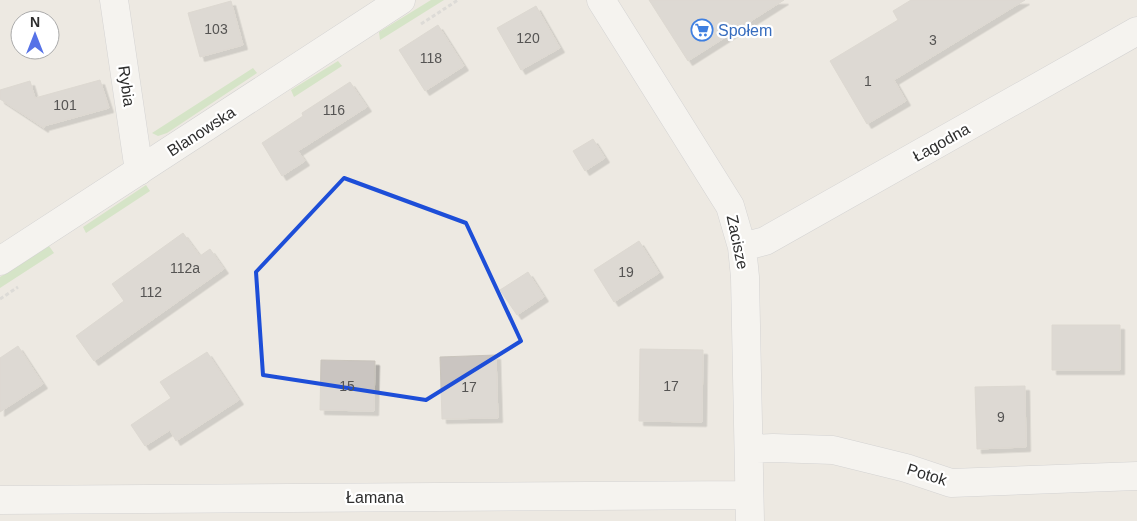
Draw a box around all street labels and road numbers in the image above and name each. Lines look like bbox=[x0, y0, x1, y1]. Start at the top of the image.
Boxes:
street label: Rybia bbox=[115, 65, 138, 108]
street label: Blanowska bbox=[164, 103, 238, 160]
street label: Łagodna bbox=[910, 120, 973, 165]
street label: Zacisze bbox=[723, 213, 752, 271]
street label: Potok bbox=[905, 460, 950, 489]
street label: Łamana bbox=[346, 489, 404, 506]

